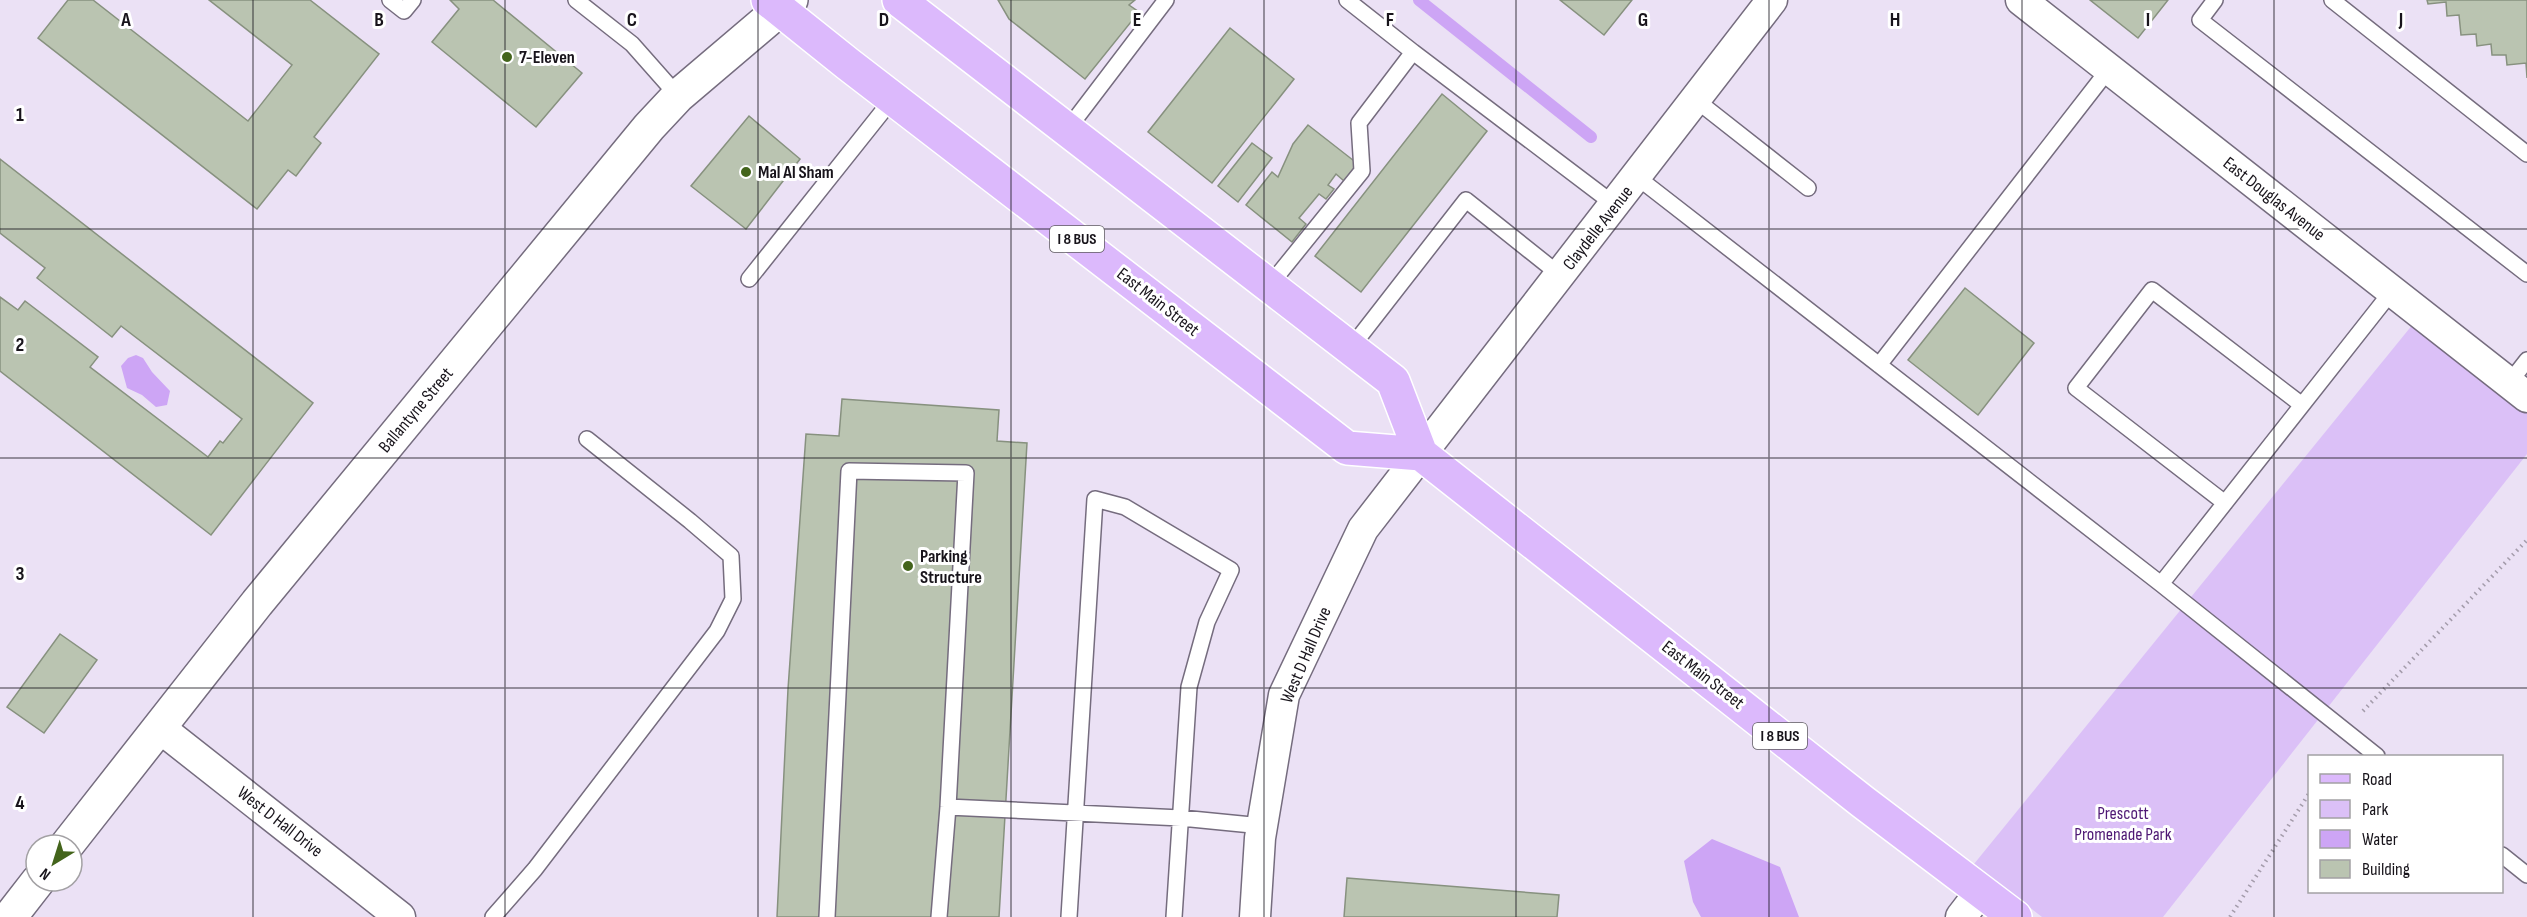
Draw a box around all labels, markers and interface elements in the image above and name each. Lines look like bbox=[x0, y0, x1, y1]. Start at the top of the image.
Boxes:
text: A bbox=[120, 8, 131, 32]
text: B bbox=[374, 8, 384, 32]
text: C bbox=[627, 8, 637, 32]
text: D bbox=[879, 8, 889, 32]
text: E bbox=[1133, 8, 1141, 32]
text: F bbox=[1386, 8, 1394, 32]
text: G bbox=[1638, 8, 1648, 32]
text: H bbox=[1890, 8, 1900, 32]
text: I bbox=[2146, 8, 2150, 32]
text: J bbox=[2398, 8, 2403, 32]
place label: 7-Eleven bbox=[519, 47, 575, 68]
marker: 7-Eleven bbox=[500, 50, 514, 64]
text: 1 bbox=[16, 103, 24, 127]
street label: East Douglas Avenue bbox=[2219, 153, 2329, 245]
place label: Mal Al Sham bbox=[758, 162, 834, 183]
marker: Mal Al Sham bbox=[739, 165, 753, 179]
street label: Claydelle Avenue bbox=[1559, 182, 1637, 274]
road number: I 8 BUS bbox=[1050, 226, 1104, 252]
street label: East Main Street bbox=[1113, 263, 1204, 341]
text: 2 bbox=[16, 333, 24, 357]
street label: Ballantyne Street bbox=[374, 363, 458, 457]
place label: Parking Structure bbox=[920, 546, 982, 588]
marker: Parking Structure bbox=[901, 559, 915, 573]
text: 3 bbox=[16, 562, 25, 586]
street label: West D Hall Drive bbox=[1276, 604, 1336, 706]
street label: East Main Street bbox=[1658, 636, 1749, 714]
road number: I 8 BUS bbox=[1753, 723, 1807, 749]
legend bbox=[2308, 755, 2503, 893]
text: Road bbox=[2362, 769, 2392, 790]
street label: West D Hall Drive bbox=[233, 782, 327, 862]
text: 4 bbox=[15, 791, 25, 815]
text: Park bbox=[2362, 799, 2388, 820]
park label: Prescott Promenade Park bbox=[2074, 803, 2172, 845]
text: Water bbox=[2362, 829, 2398, 850]
north arrow bbox=[24, 833, 84, 893]
text: Building bbox=[2362, 859, 2410, 880]
text: N bbox=[36, 864, 55, 884]

